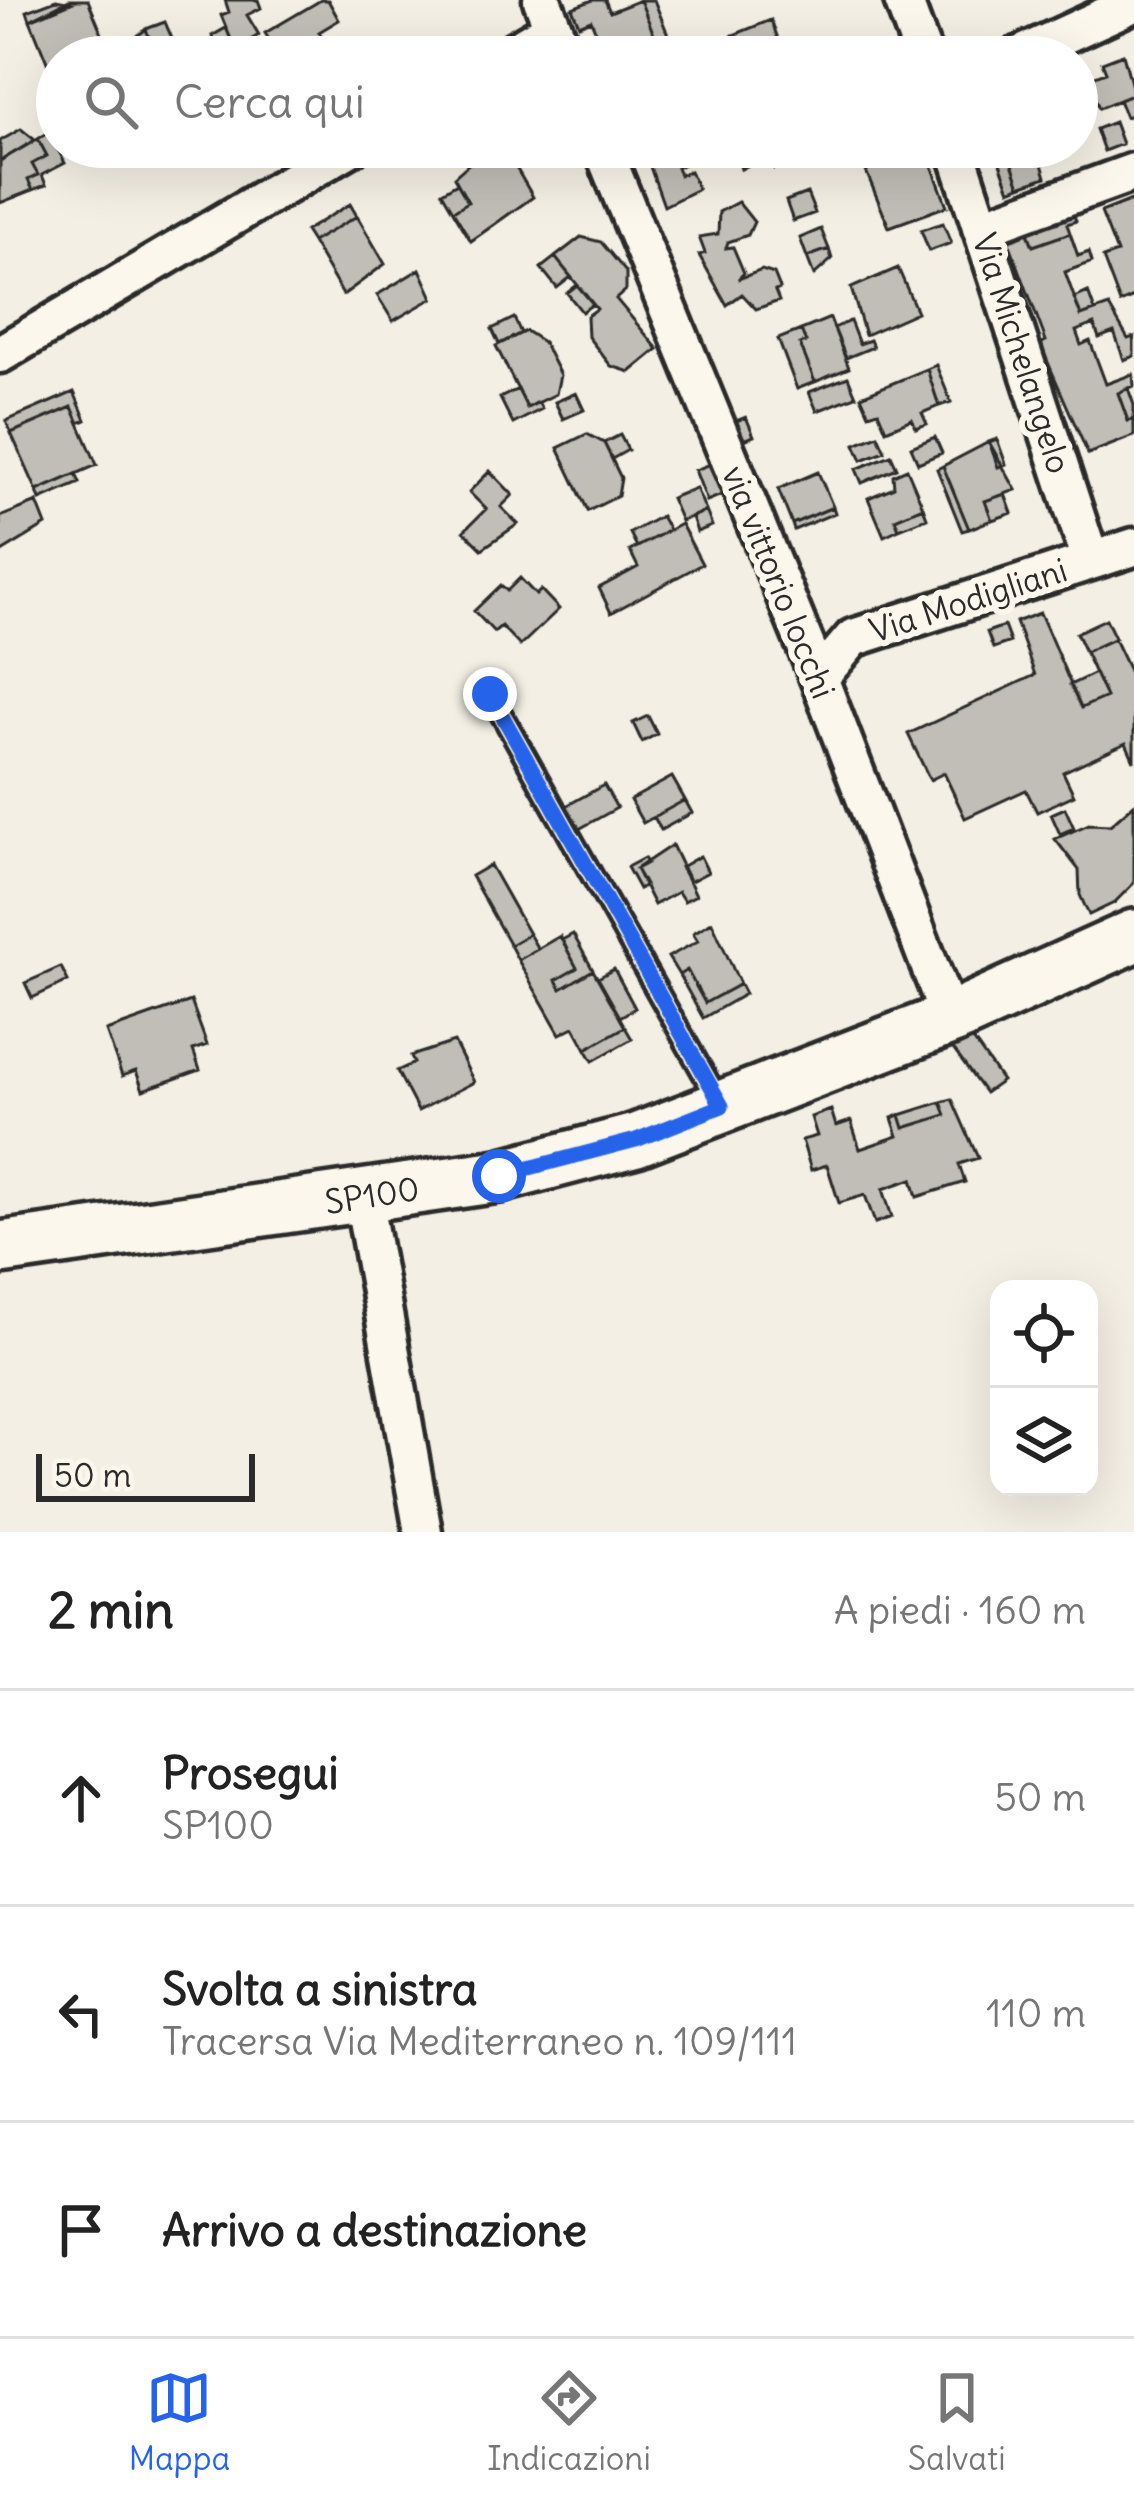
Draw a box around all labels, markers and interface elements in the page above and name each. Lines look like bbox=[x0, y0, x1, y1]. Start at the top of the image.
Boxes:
search box bbox=[36, 36, 1098, 168]
icon: search bbox=[78, 69, 144, 135]
text: Cerca qui bbox=[174, 74, 365, 130]
street label: Via Michelangelo bbox=[963, 228, 1081, 478]
street label: via vittorio locchi bbox=[713, 460, 845, 704]
street label: Via Modigliani bbox=[864, 548, 1072, 652]
route end bbox=[463, 667, 517, 721]
route start bbox=[472, 1149, 526, 1203]
street label: SP100 bbox=[322, 1167, 422, 1223]
map controls bbox=[990, 1280, 1098, 1496]
button: locate bbox=[990, 1280, 1098, 1388]
button: layers bbox=[990, 1388, 1098, 1496]
scale bar bbox=[36, 1448, 255, 1501]
text: 50 m bbox=[54, 1454, 131, 1496]
text: 2 min bbox=[48, 1578, 174, 1642]
text: A piedi · 160 m bbox=[834, 1586, 1086, 1635]
text: Prosegui bbox=[162, 1745, 339, 1801]
icon: ahead bbox=[48, 1765, 114, 1831]
text: 50 m bbox=[994, 1773, 1086, 1822]
text: SP100 bbox=[162, 1801, 274, 1850]
text: Svolta a sinistra bbox=[162, 1961, 478, 2017]
icon: left bbox=[48, 1981, 114, 2047]
text: 110 m bbox=[986, 1989, 1086, 2038]
text: Tracersa Via Mediterraneo n. 109/111 bbox=[162, 2017, 797, 2066]
icon: arrive bbox=[48, 2197, 114, 2263]
text: Arrivo a destinazione bbox=[162, 2202, 587, 2258]
tab: Mappa bbox=[128, 2365, 230, 2479]
tab: Indicazioni bbox=[487, 2365, 651, 2479]
tab: Salvati bbox=[908, 2365, 1006, 2479]

